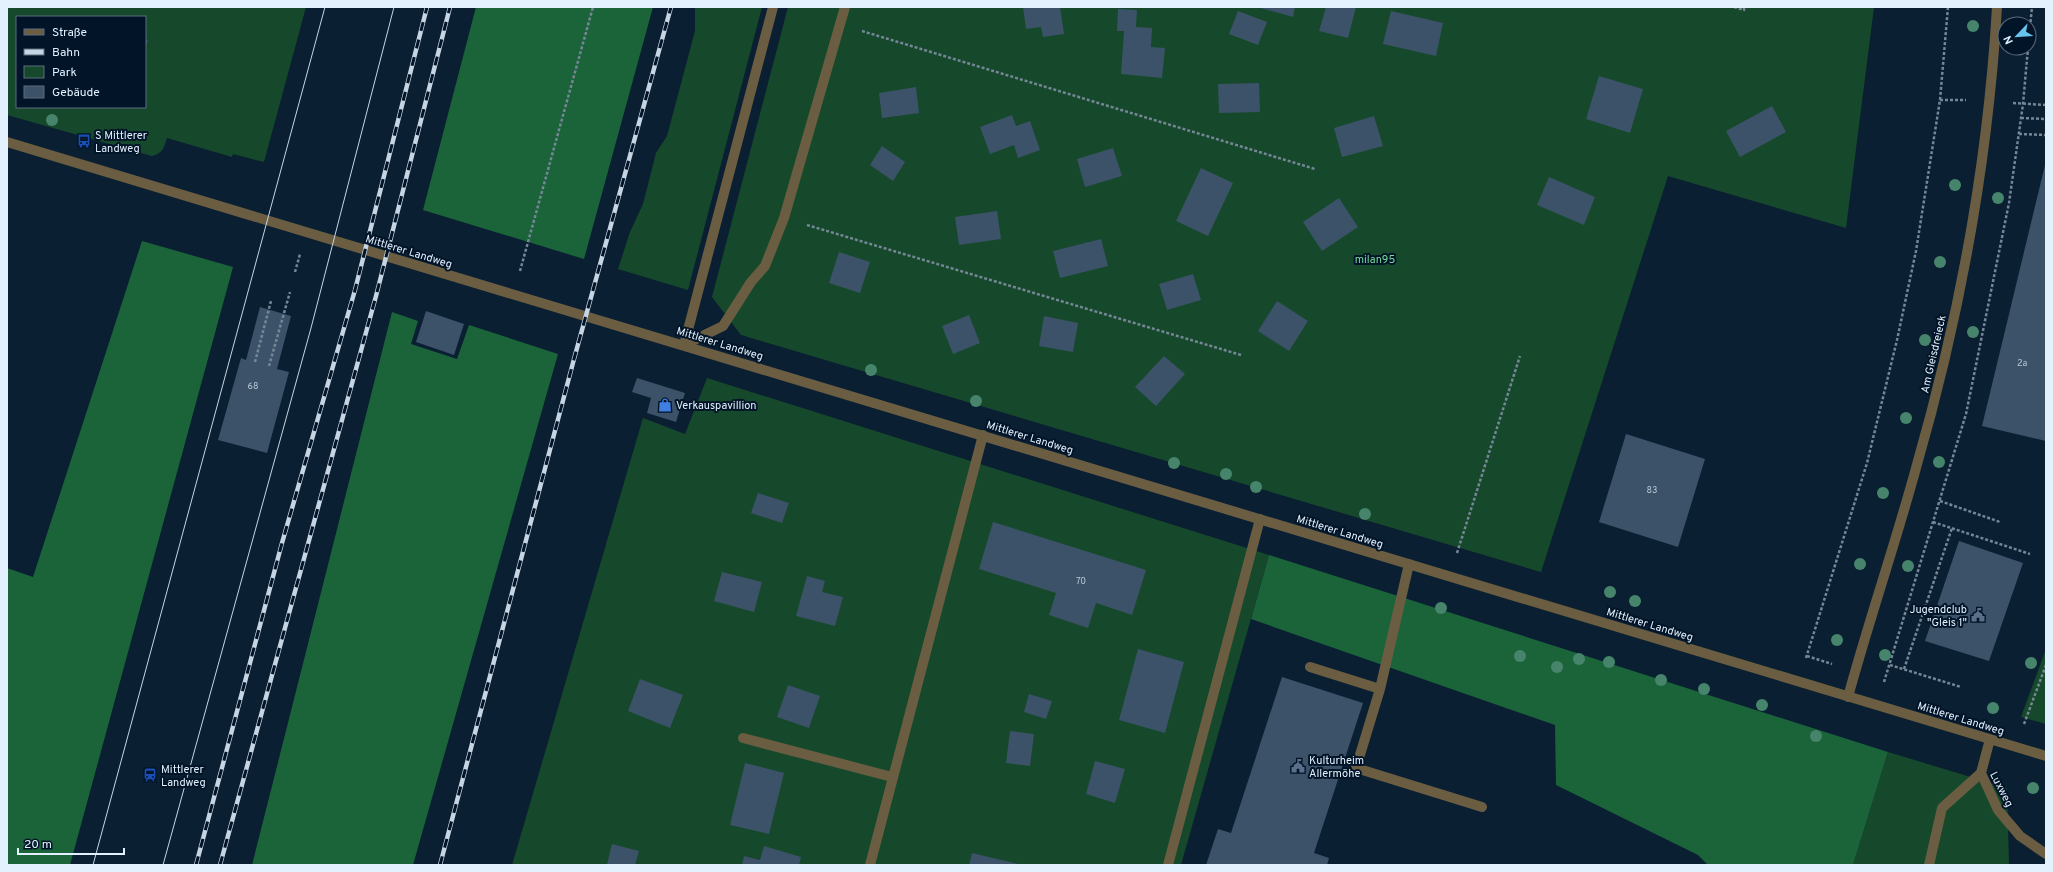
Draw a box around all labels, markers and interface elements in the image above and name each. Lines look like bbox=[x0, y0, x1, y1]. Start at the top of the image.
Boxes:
legend bbox=[16, 16, 146, 108]
north arrow bbox=[1997, 16, 2037, 56]
text: Straße bbox=[52, 25, 87, 41]
text: N bbox=[2001, 33, 2017, 46]
text: Bahn bbox=[52, 45, 80, 61]
text: Park bbox=[52, 65, 77, 81]
text: Gebäude bbox=[52, 85, 100, 101]
place label: S Mittlerer Landweg bbox=[95, 129, 148, 156]
bus stop icon: S Mittlerer Landweg bbox=[76, 133, 92, 149]
street label: Mittlerer Landweg bbox=[364, 232, 454, 272]
park label: milan95 bbox=[1355, 253, 1395, 267]
street label: Am Gleisdreieck bbox=[1918, 314, 1950, 395]
street label: Mittlerer Landweg bbox=[675, 324, 765, 364]
house number: 2a bbox=[2017, 358, 2027, 369]
house number: 68 bbox=[248, 381, 258, 392]
shop icon: Verkauspavillion bbox=[657, 397, 673, 413]
place label: Verkauspavillion bbox=[676, 399, 756, 413]
street label: Mittlerer Landweg bbox=[985, 418, 1075, 458]
house number: 83 bbox=[1647, 485, 1657, 496]
street label: Mittlerer Landweg bbox=[1295, 512, 1385, 552]
house number: 70 bbox=[1076, 576, 1086, 587]
place label: Jugendclub "Gleis 1" bbox=[1909, 603, 1967, 630]
street label: Mittlerer Landweg bbox=[1605, 605, 1695, 645]
public building icon: Jugendclub "Gleis 1" bbox=[1970, 607, 1986, 623]
street label: Mittlerer Landweg bbox=[1916, 699, 2006, 739]
place label: Kulturheim Allermöhe bbox=[1309, 754, 1364, 781]
public building icon: Kulturheim Allermöhe bbox=[1290, 758, 1306, 774]
place label: Mittlerer Landweg bbox=[161, 763, 206, 790]
station icon: Mittlerer Landweg bbox=[142, 767, 158, 783]
street label: Luxweg bbox=[1986, 769, 2016, 810]
scale bar bbox=[18, 830, 124, 856]
text: 20 m bbox=[24, 837, 52, 853]

